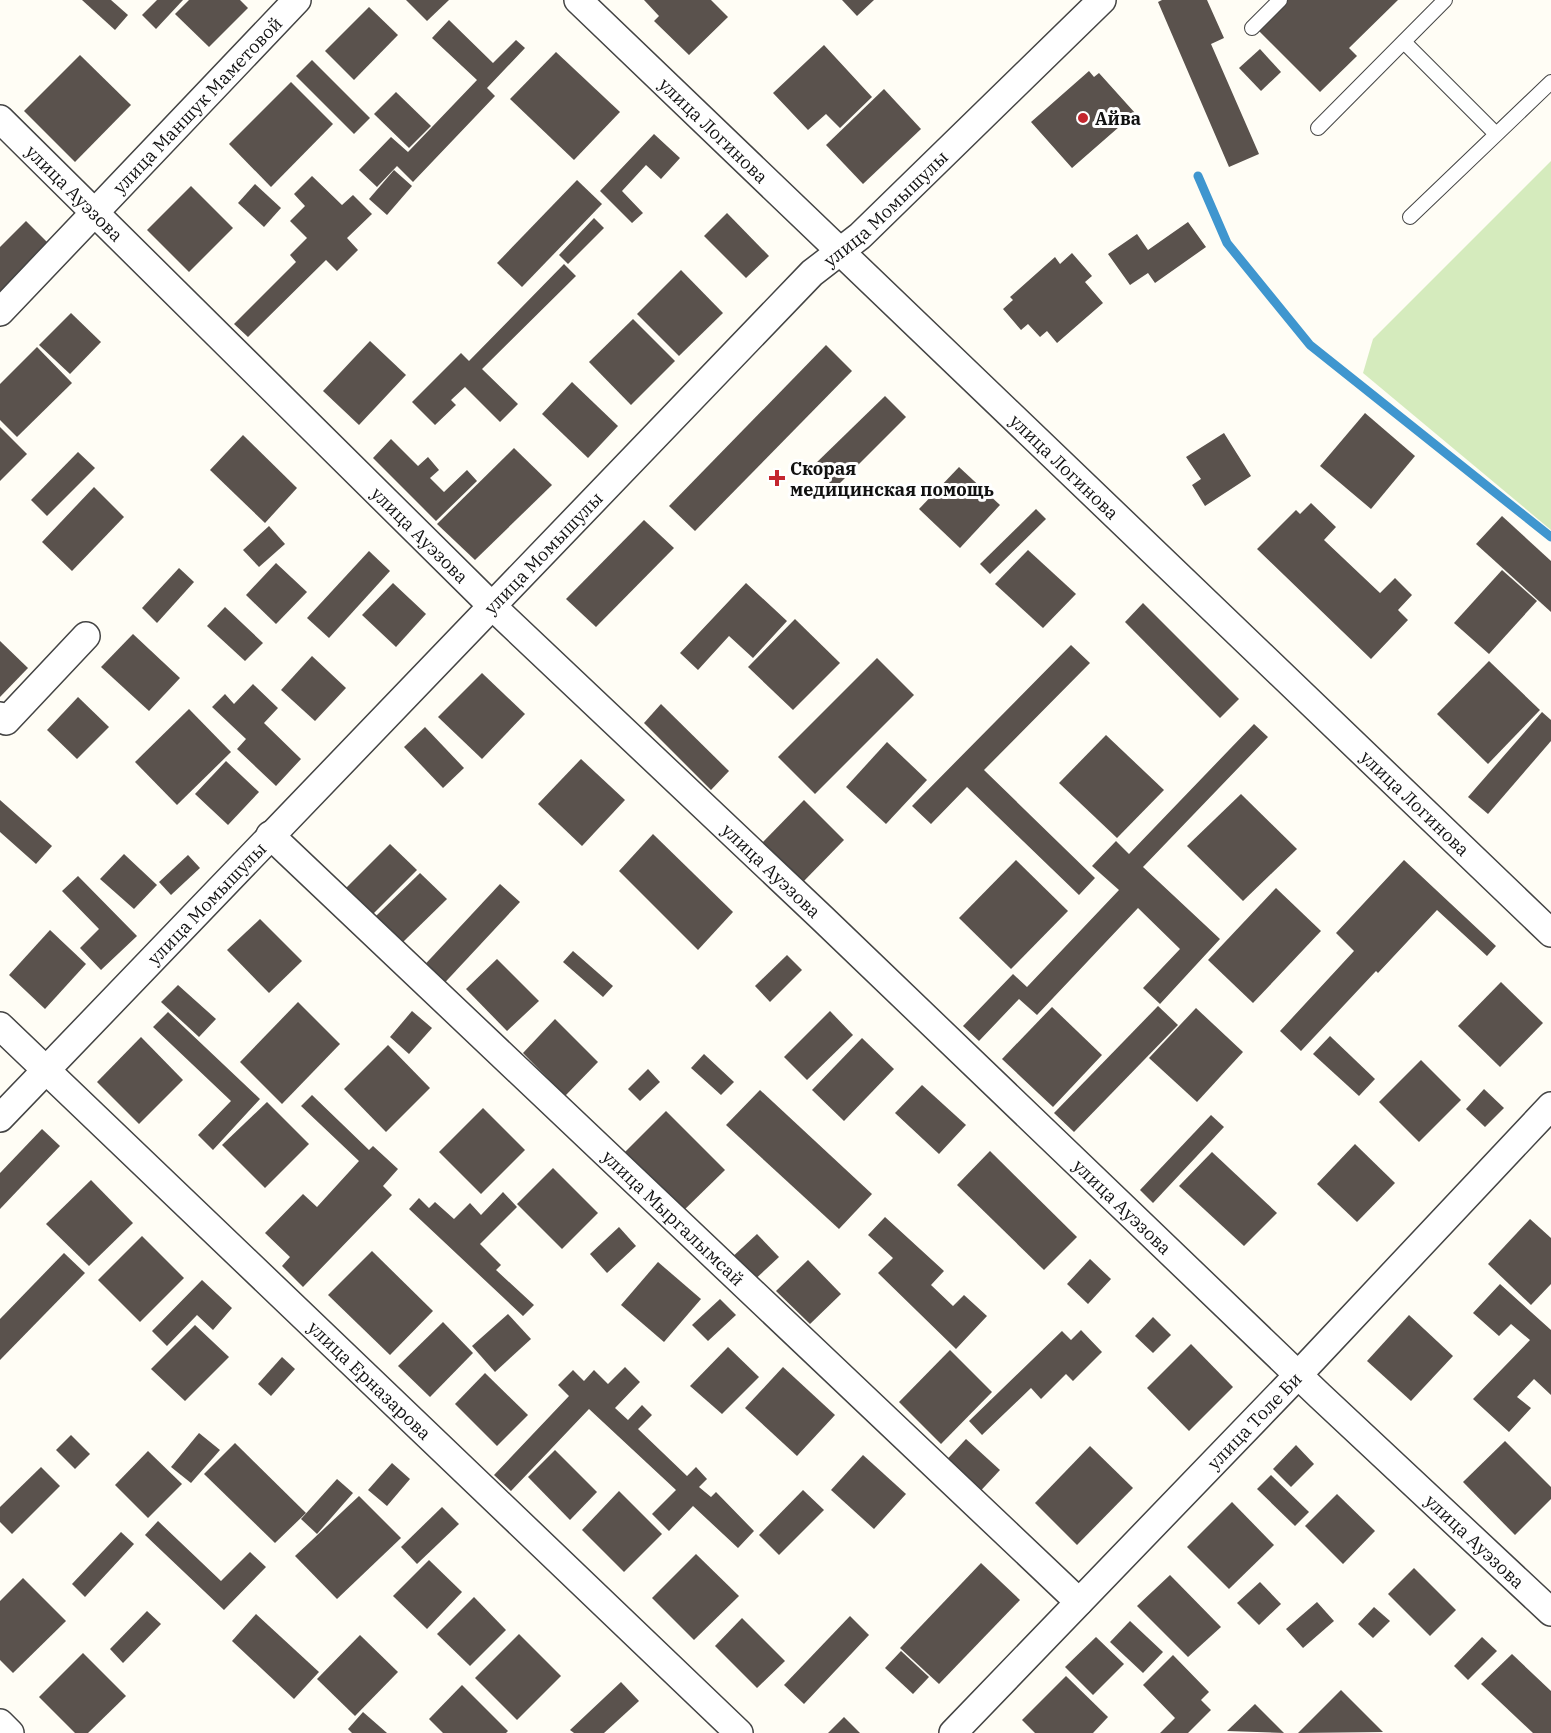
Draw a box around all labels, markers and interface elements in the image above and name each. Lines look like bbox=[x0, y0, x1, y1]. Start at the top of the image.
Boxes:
street label: улица Маншук Маметовой bbox=[108, 12, 287, 198]
street label: улица Логинова bbox=[654, 72, 773, 188]
place label: Айва bbox=[1095, 107, 1141, 130]
marker: Айва bbox=[1076, 111, 1090, 125]
street label: улица Ауэзова bbox=[21, 140, 128, 246]
street label: улица Момышулы bbox=[819, 145, 953, 271]
street label: улица Логинова bbox=[1005, 409, 1124, 524]
place label: Скорая медицинская помощь bbox=[790, 457, 994, 501]
marker: Скорая медицинская помощь bbox=[768, 469, 786, 487]
street label: улица Ауэзова bbox=[367, 482, 474, 588]
street label: улица Момышулы bbox=[479, 487, 607, 619]
street label: улица Логинова bbox=[1356, 745, 1475, 861]
street label: улица Ауэзова bbox=[717, 818, 826, 923]
street label: улица Момышулы bbox=[142, 837, 271, 969]
street label: улица Мыргалымсай bbox=[598, 1145, 749, 1290]
street label: улица Ауэзова bbox=[1068, 1154, 1177, 1259]
street label: улица Ерназарова bbox=[303, 1316, 437, 1444]
street label: улица Толе Би bbox=[1202, 1367, 1306, 1474]
street label: улица Ауэзова bbox=[1421, 1489, 1530, 1593]

